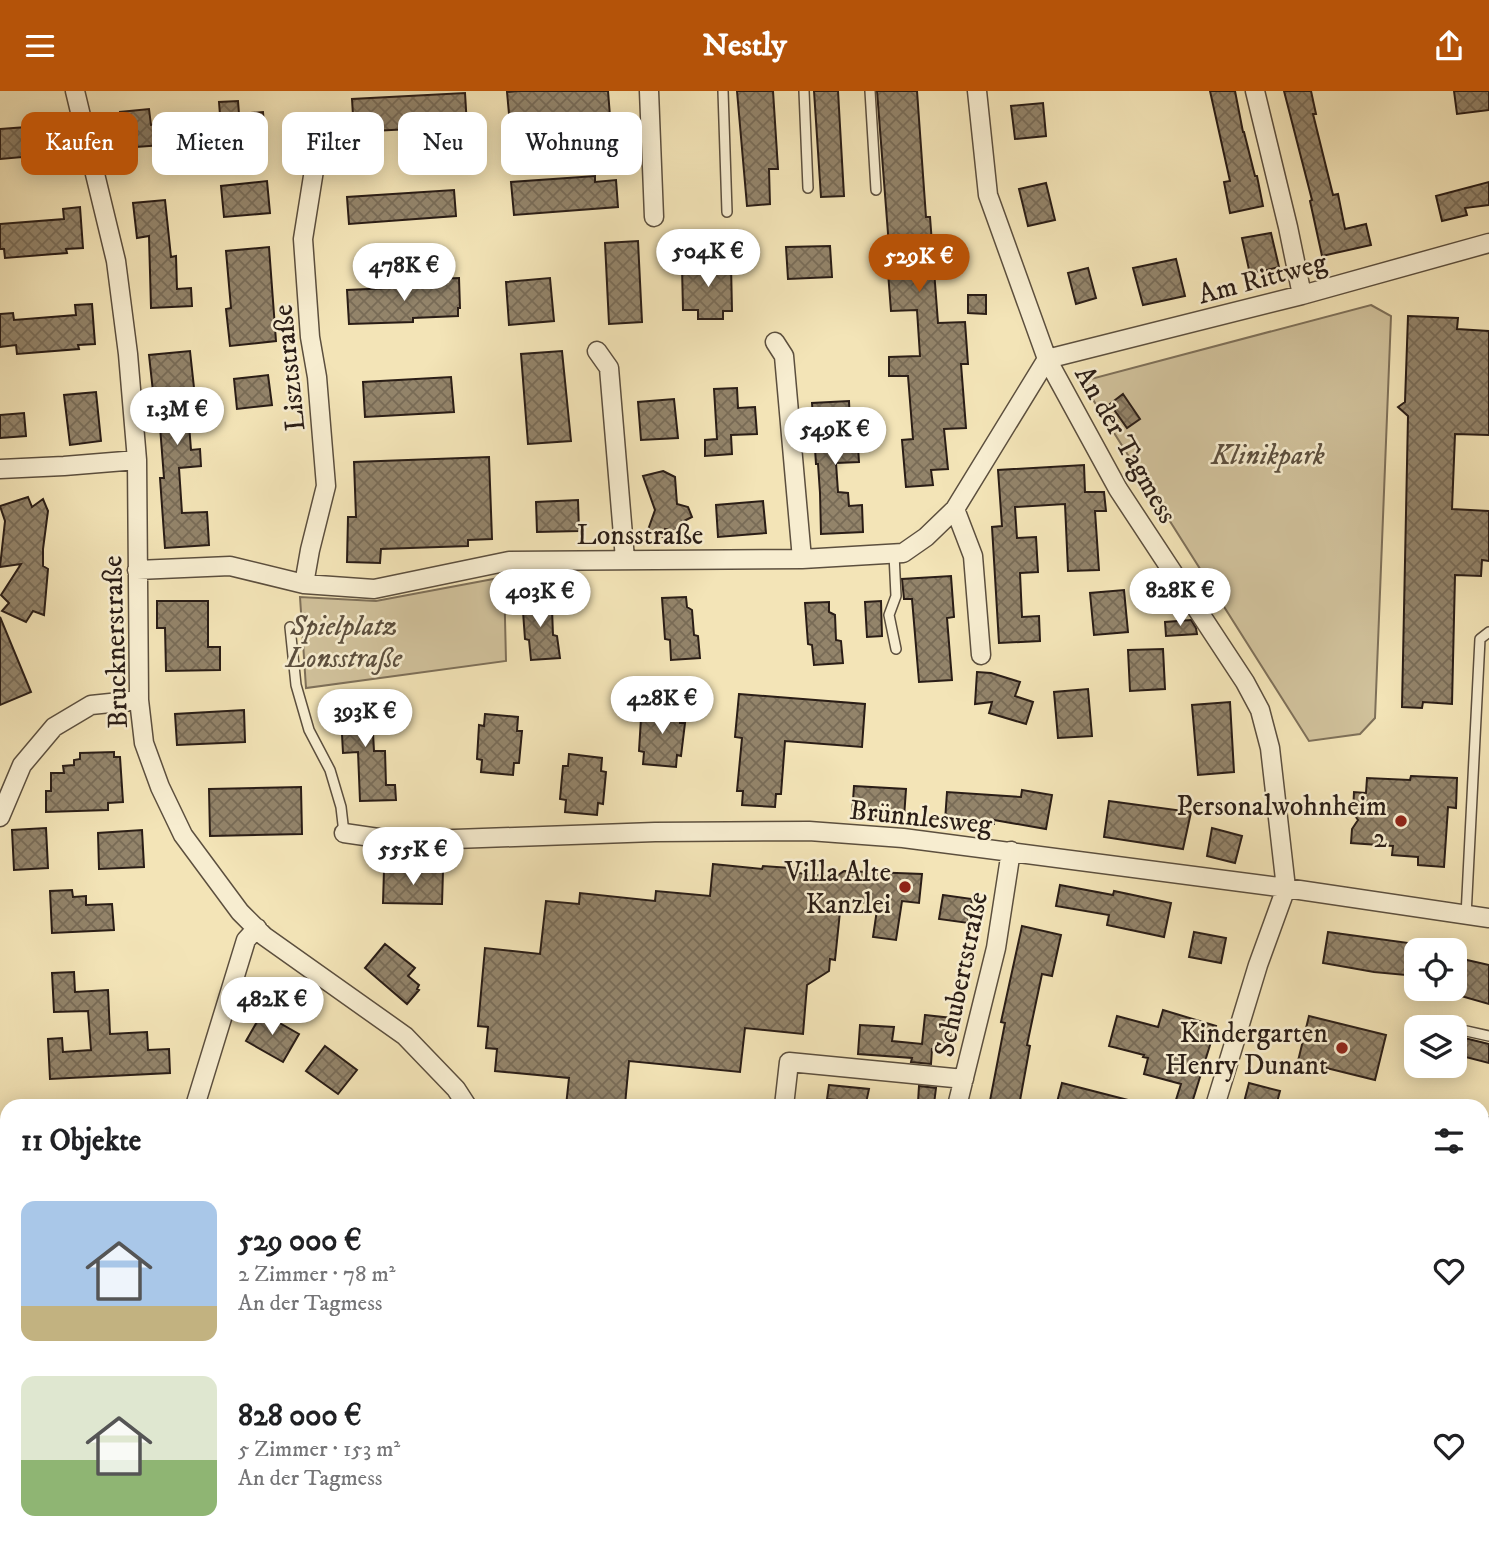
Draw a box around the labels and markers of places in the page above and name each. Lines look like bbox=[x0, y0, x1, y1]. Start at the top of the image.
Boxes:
pin: 504K € bbox=[651, 229, 765, 289]
pin: 529K € bbox=[862, 235, 976, 294]
pin: 478K € bbox=[347, 243, 461, 303]
pin: 1.3M € bbox=[120, 387, 234, 447]
pin: 549K € bbox=[778, 407, 892, 467]
pin: 828K € bbox=[1123, 568, 1237, 628]
pin: 403K € bbox=[483, 569, 597, 629]
pin: 428K € bbox=[605, 677, 719, 736]
pin: 393K € bbox=[308, 689, 422, 749]
place label: Personalwohnheim 2 bbox=[1176, 789, 1387, 856]
marker: Personalwohnheim 2 bbox=[1393, 813, 1409, 829]
pin: 555K € bbox=[356, 827, 470, 887]
place label: Villa Alte Kanzlei bbox=[784, 855, 891, 922]
marker: Villa Alte Kanzlei bbox=[897, 879, 913, 895]
pin: 482K € bbox=[215, 977, 329, 1037]
place label: Kindergarten Henry Dunant bbox=[1165, 1016, 1328, 1083]
marker: Kindergarten Henry Dunant bbox=[1334, 1040, 1350, 1056]

